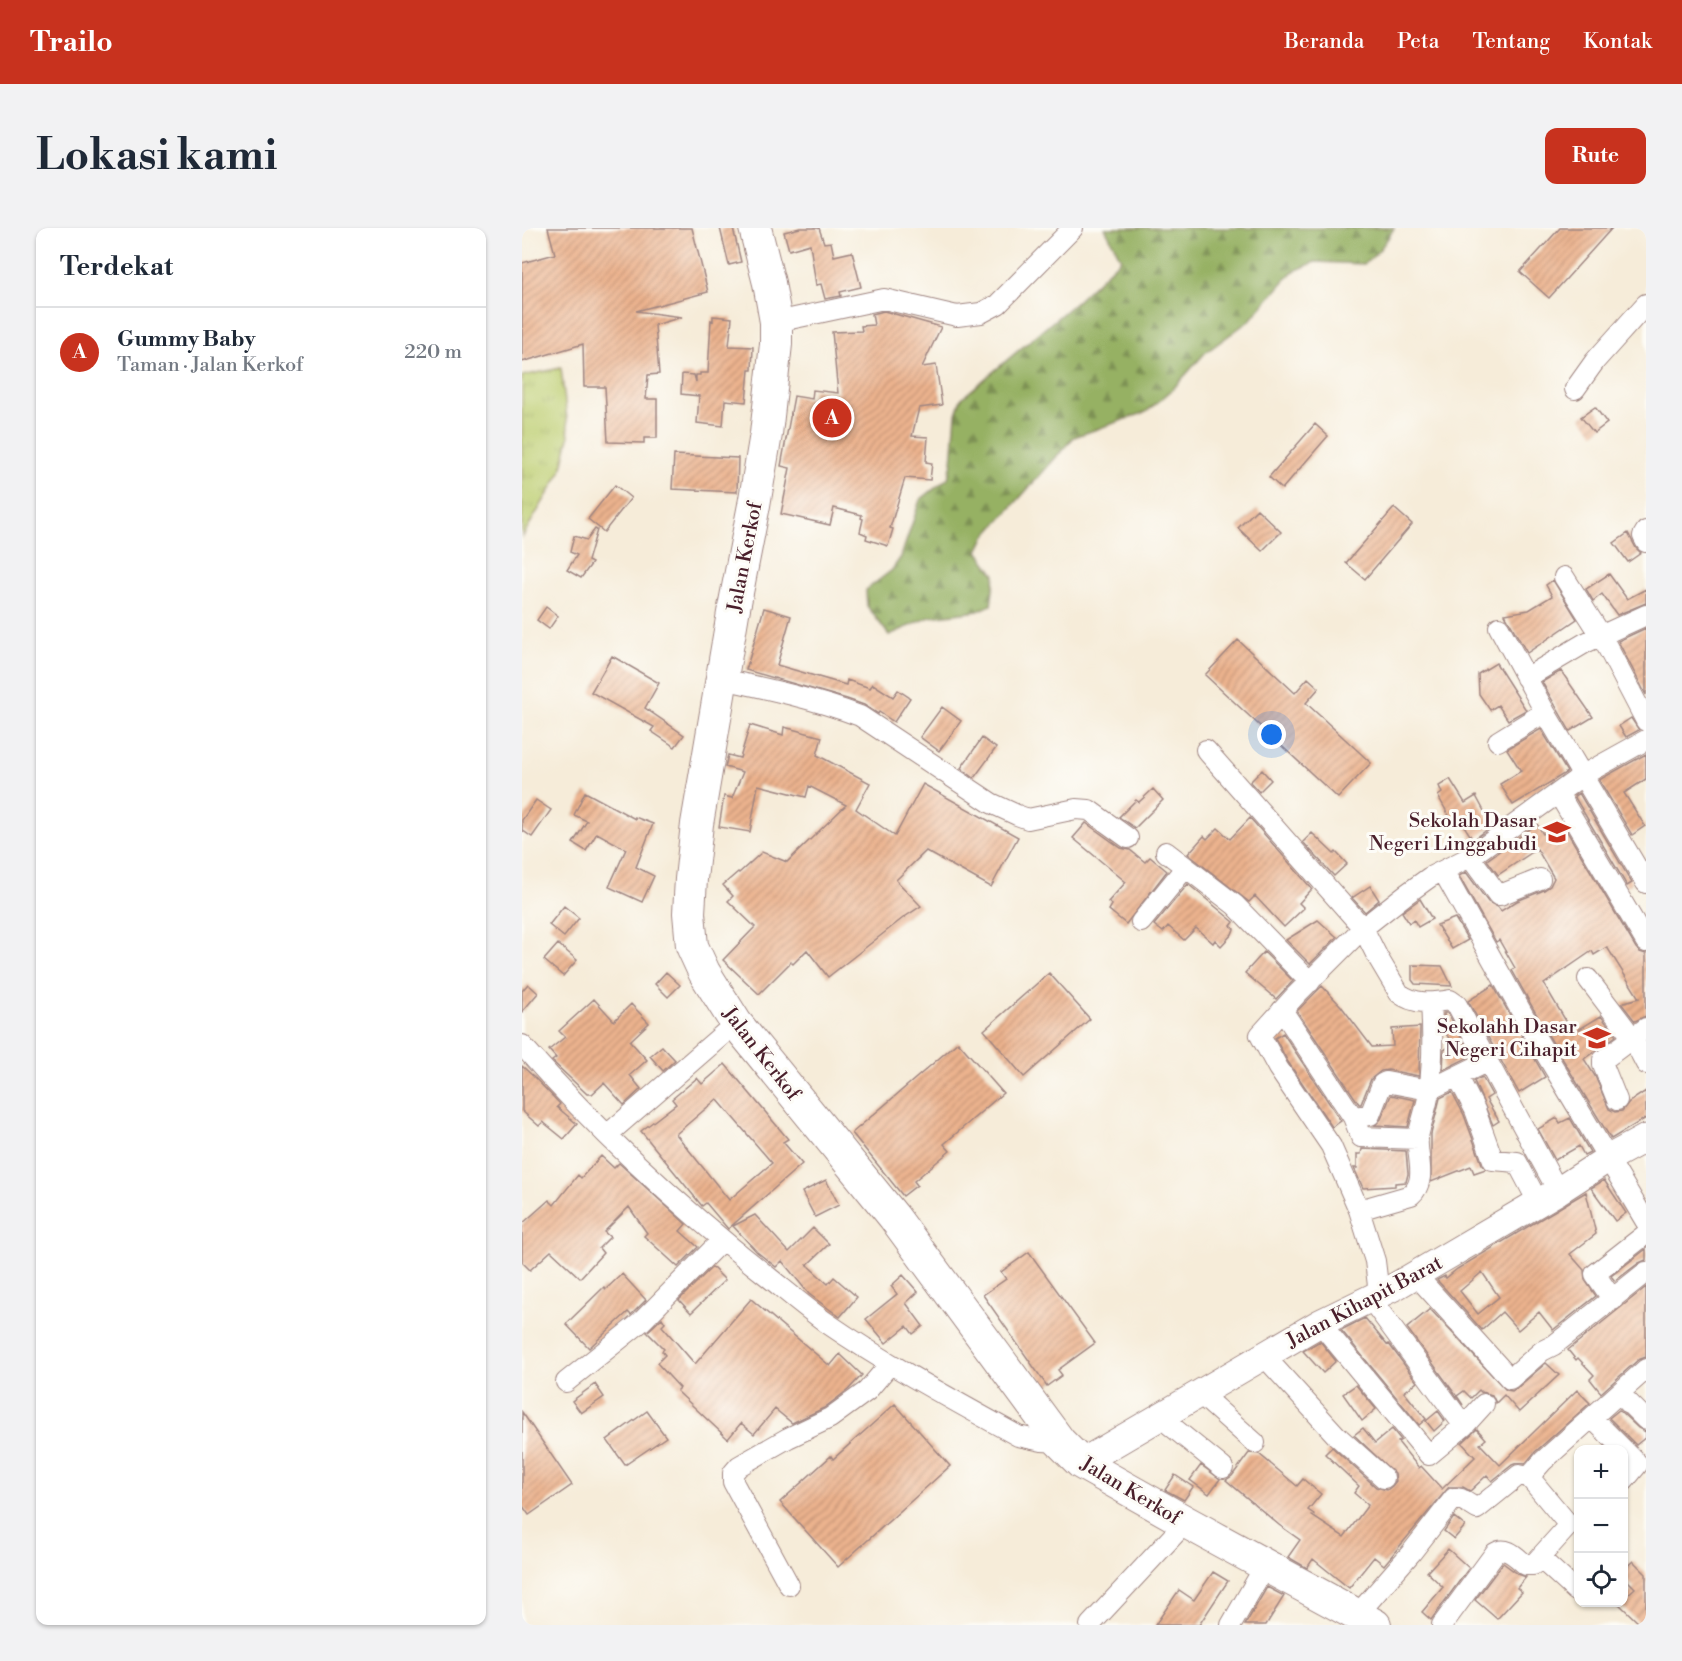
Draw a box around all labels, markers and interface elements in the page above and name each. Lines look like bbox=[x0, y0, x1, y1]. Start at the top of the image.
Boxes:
text: Trailo bbox=[30, 25, 113, 60]
text: Beranda bbox=[1284, 29, 1364, 55]
text: Peta bbox=[1397, 29, 1439, 55]
text: Tentang bbox=[1472, 29, 1550, 55]
text: Kontak bbox=[1583, 29, 1652, 55]
button: Rute bbox=[1545, 128, 1646, 184]
text: Lokasi kami bbox=[36, 130, 277, 183]
text: Terdekat bbox=[60, 251, 173, 283]
text: Gummy Baby bbox=[117, 326, 256, 353]
text: A bbox=[72, 340, 87, 365]
text: 220 m bbox=[404, 340, 462, 365]
text: Taman · Jalan Kerkof bbox=[117, 353, 303, 378]
pin: A bbox=[812, 396, 852, 441]
street label: Jalan Kerkof bbox=[722, 499, 769, 616]
your location bbox=[1257, 720, 1286, 749]
place label: Sekolah Dasar Negeri Linggabudi bbox=[1369, 809, 1537, 857]
school or university icon: Sekolah Dasar Negeri Linggabudi bbox=[1542, 817, 1572, 847]
street label: Jalan Kerkof bbox=[716, 1001, 806, 1106]
place label: Sekolahh Dasar Negeri Cihapit bbox=[1437, 1015, 1577, 1063]
school or university icon: Sekolahh Dasar Negeri Cihapit bbox=[1582, 1023, 1612, 1053]
street label: Jalan Kihapit Barat bbox=[1282, 1251, 1447, 1354]
map controls bbox=[1574, 1445, 1628, 1607]
button: + bbox=[1574, 1445, 1628, 1499]
street label: Jalan Kerkof bbox=[1075, 1451, 1185, 1531]
button: − bbox=[1574, 1499, 1628, 1553]
button: locate bbox=[1574, 1553, 1628, 1607]

